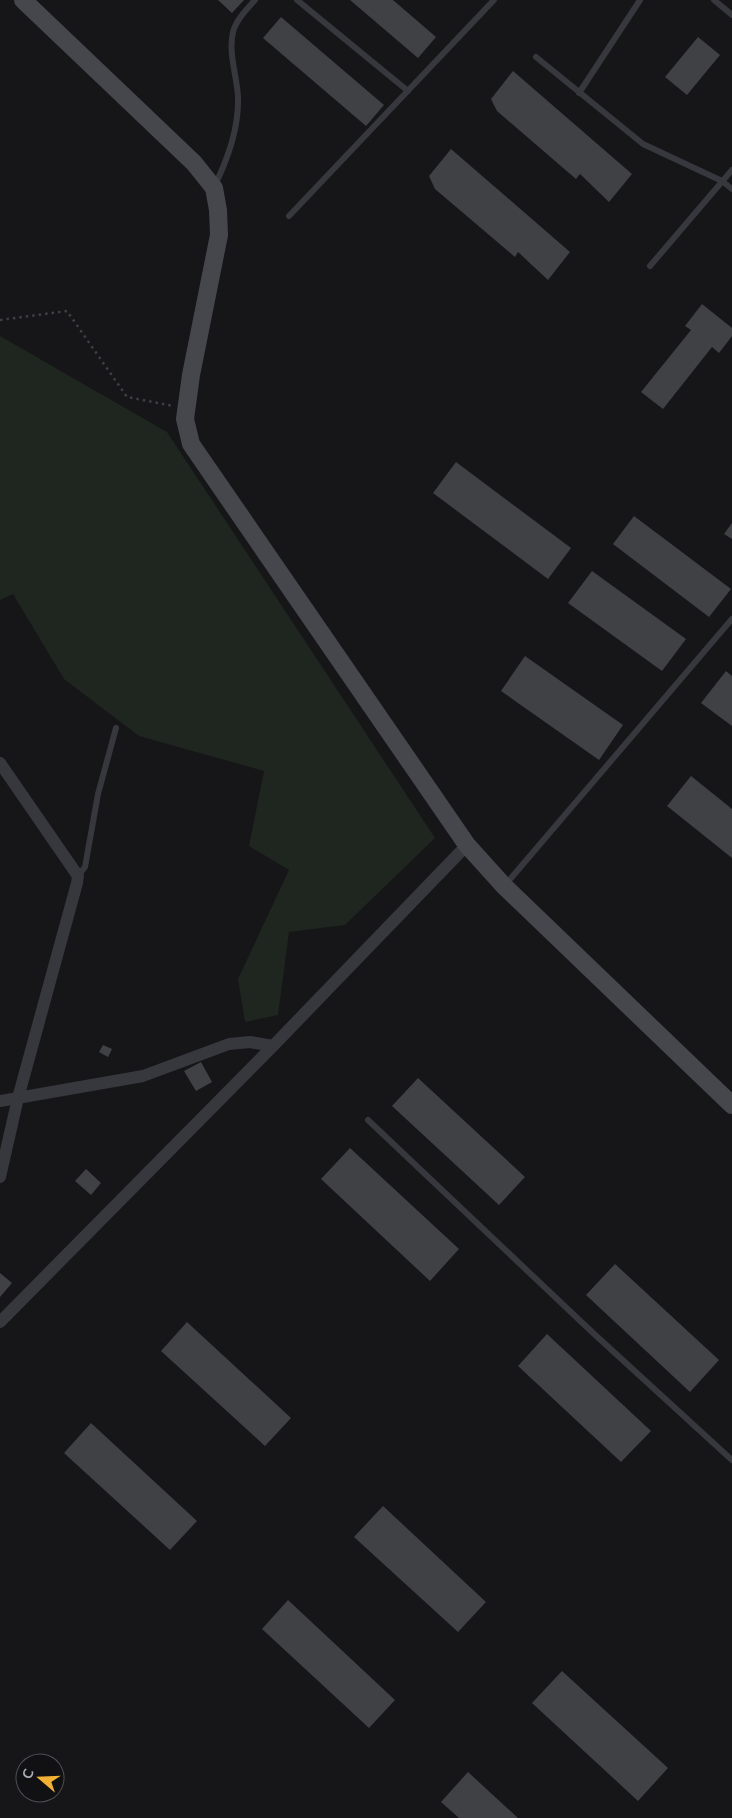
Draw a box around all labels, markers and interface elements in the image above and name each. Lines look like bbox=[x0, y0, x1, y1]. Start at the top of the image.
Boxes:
north arrow bbox=[15, 1753, 65, 1803]
text: С bbox=[18, 1766, 39, 1782]

